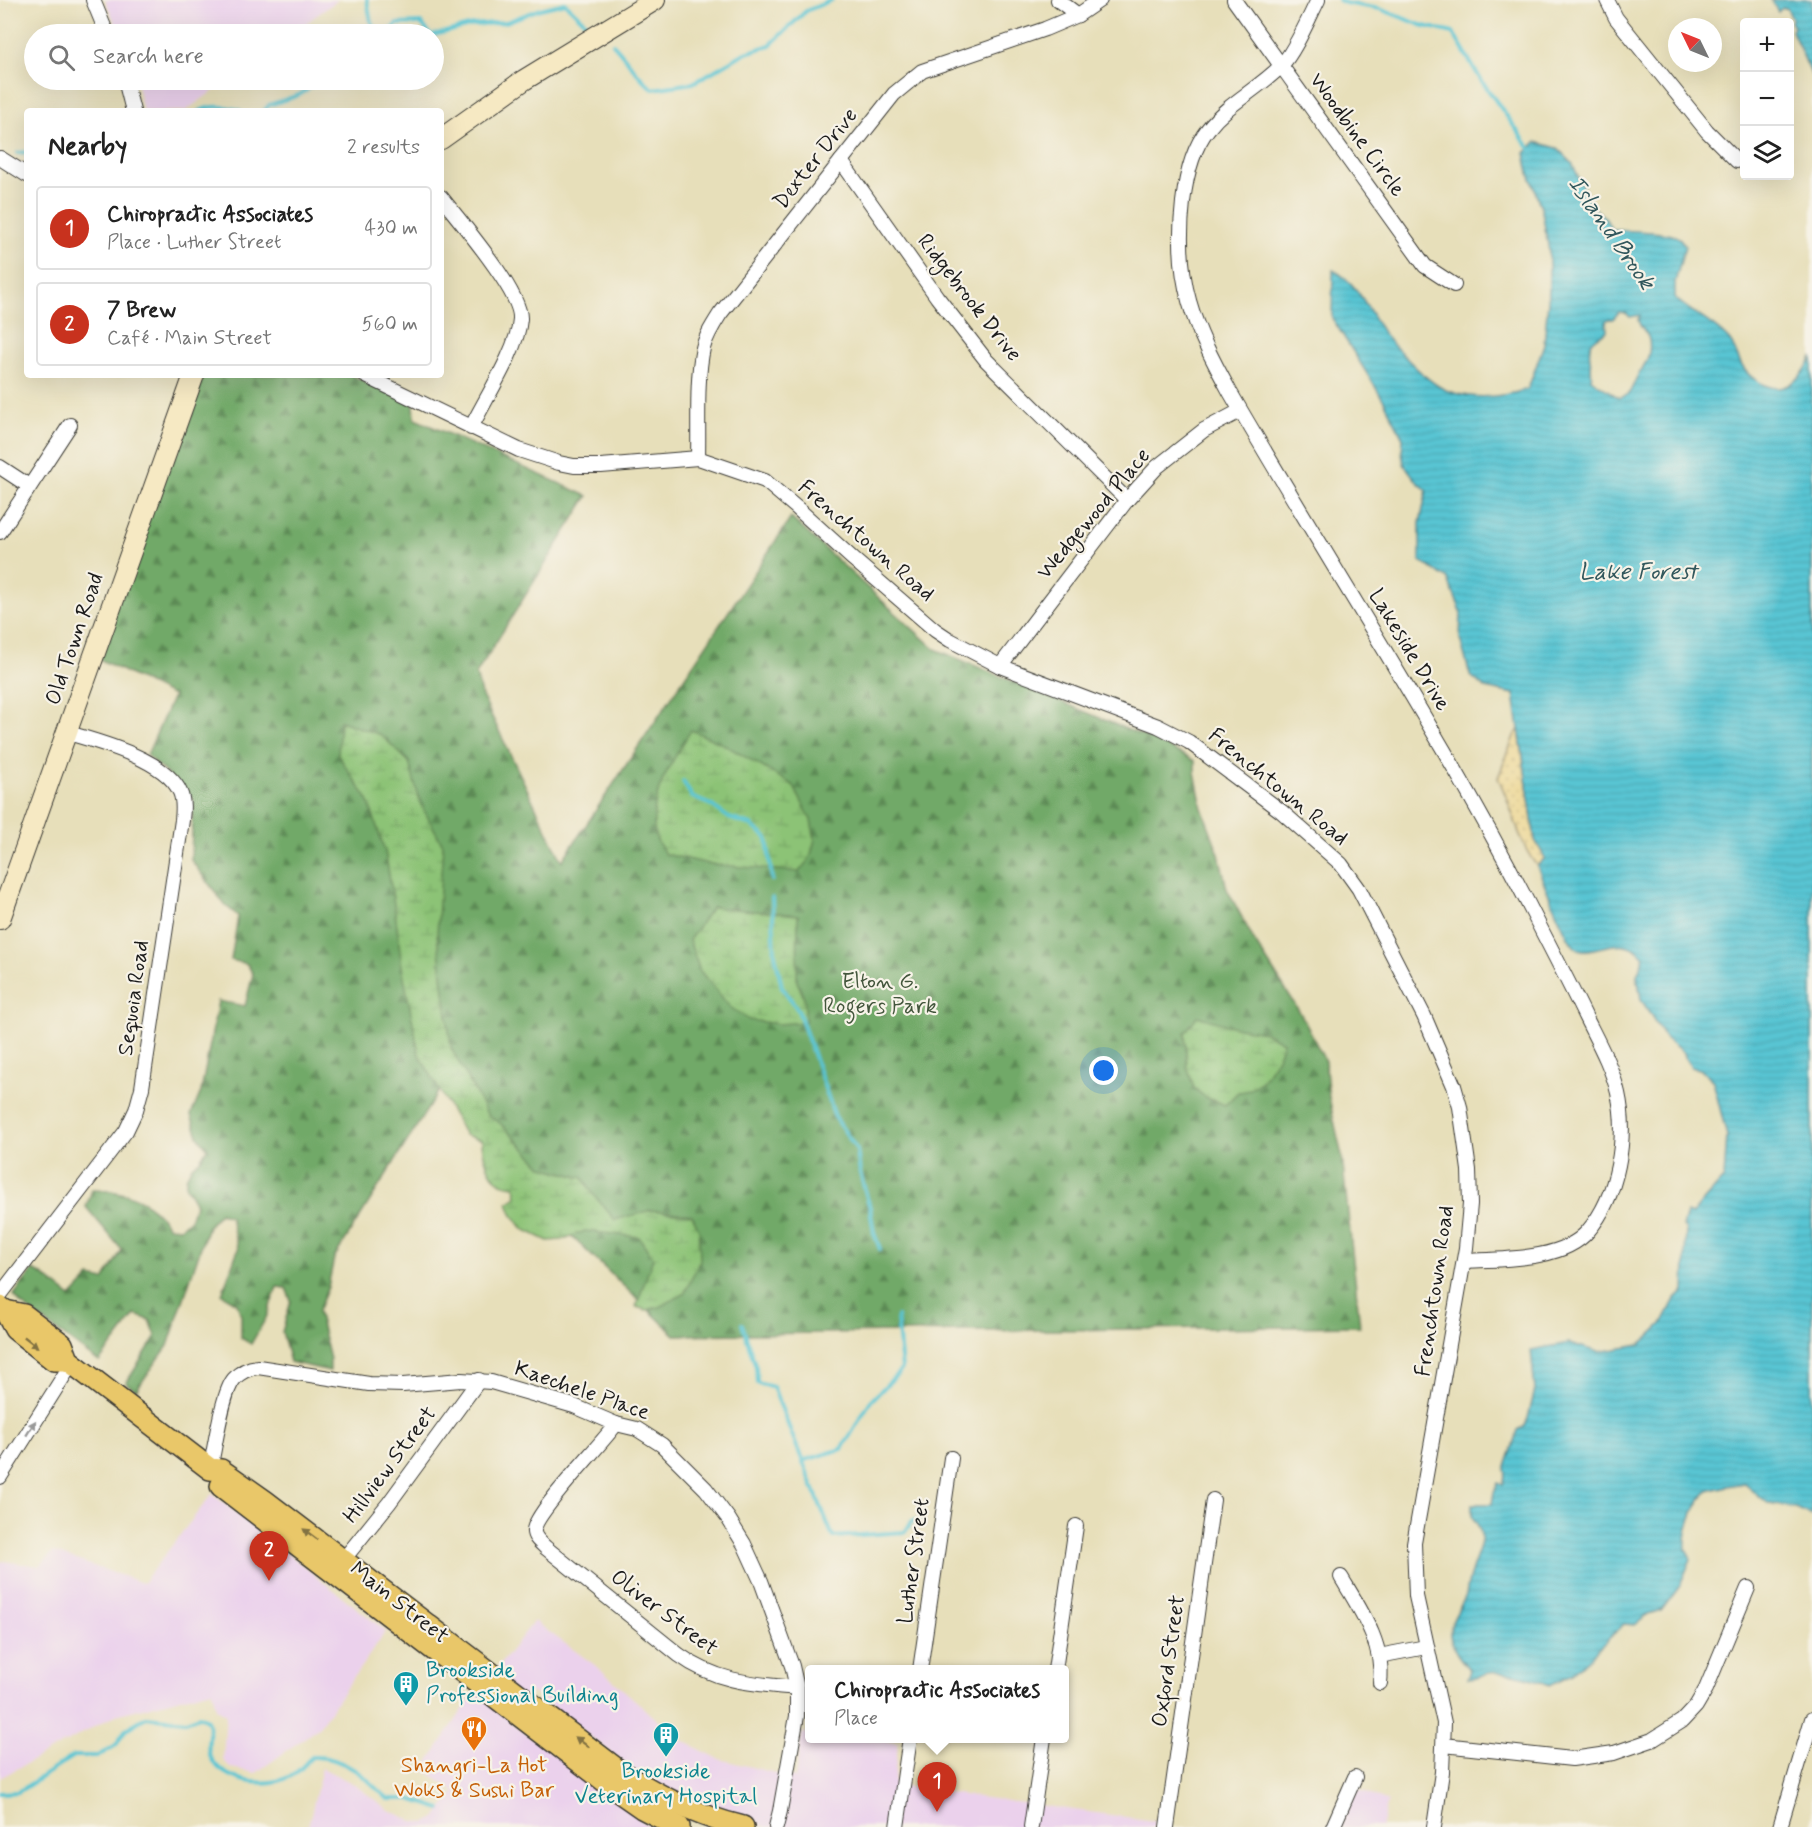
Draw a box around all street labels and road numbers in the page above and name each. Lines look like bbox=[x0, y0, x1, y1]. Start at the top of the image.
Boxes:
street label: Woodbine Circle bbox=[1303, 67, 1411, 203]
street label: Dexter Drive bbox=[768, 102, 864, 216]
street label: Ridgebrook Drive bbox=[908, 228, 1028, 369]
street label: Wedgewood Place bbox=[1031, 443, 1159, 587]
street label: Frenchtown Road bbox=[792, 474, 940, 608]
street label: Old Town Road bbox=[39, 569, 111, 709]
street label: Lakeside Drive bbox=[1362, 584, 1456, 716]
street label: Frenchtown Road bbox=[1202, 722, 1354, 852]
street label: Sequoia Road bbox=[112, 938, 156, 1058]
street label: Frenchtown Road bbox=[1409, 1204, 1461, 1378]
street label: Kaechele Place bbox=[511, 1355, 653, 1427]
street label: Hillview Street bbox=[337, 1401, 443, 1529]
street label: Luther Street bbox=[891, 1496, 937, 1626]
street label: Main Street bbox=[344, 1556, 454, 1650]
street label: Oliver Street bbox=[605, 1563, 723, 1663]
street label: Oxford Street bbox=[1146, 1593, 1194, 1729]

